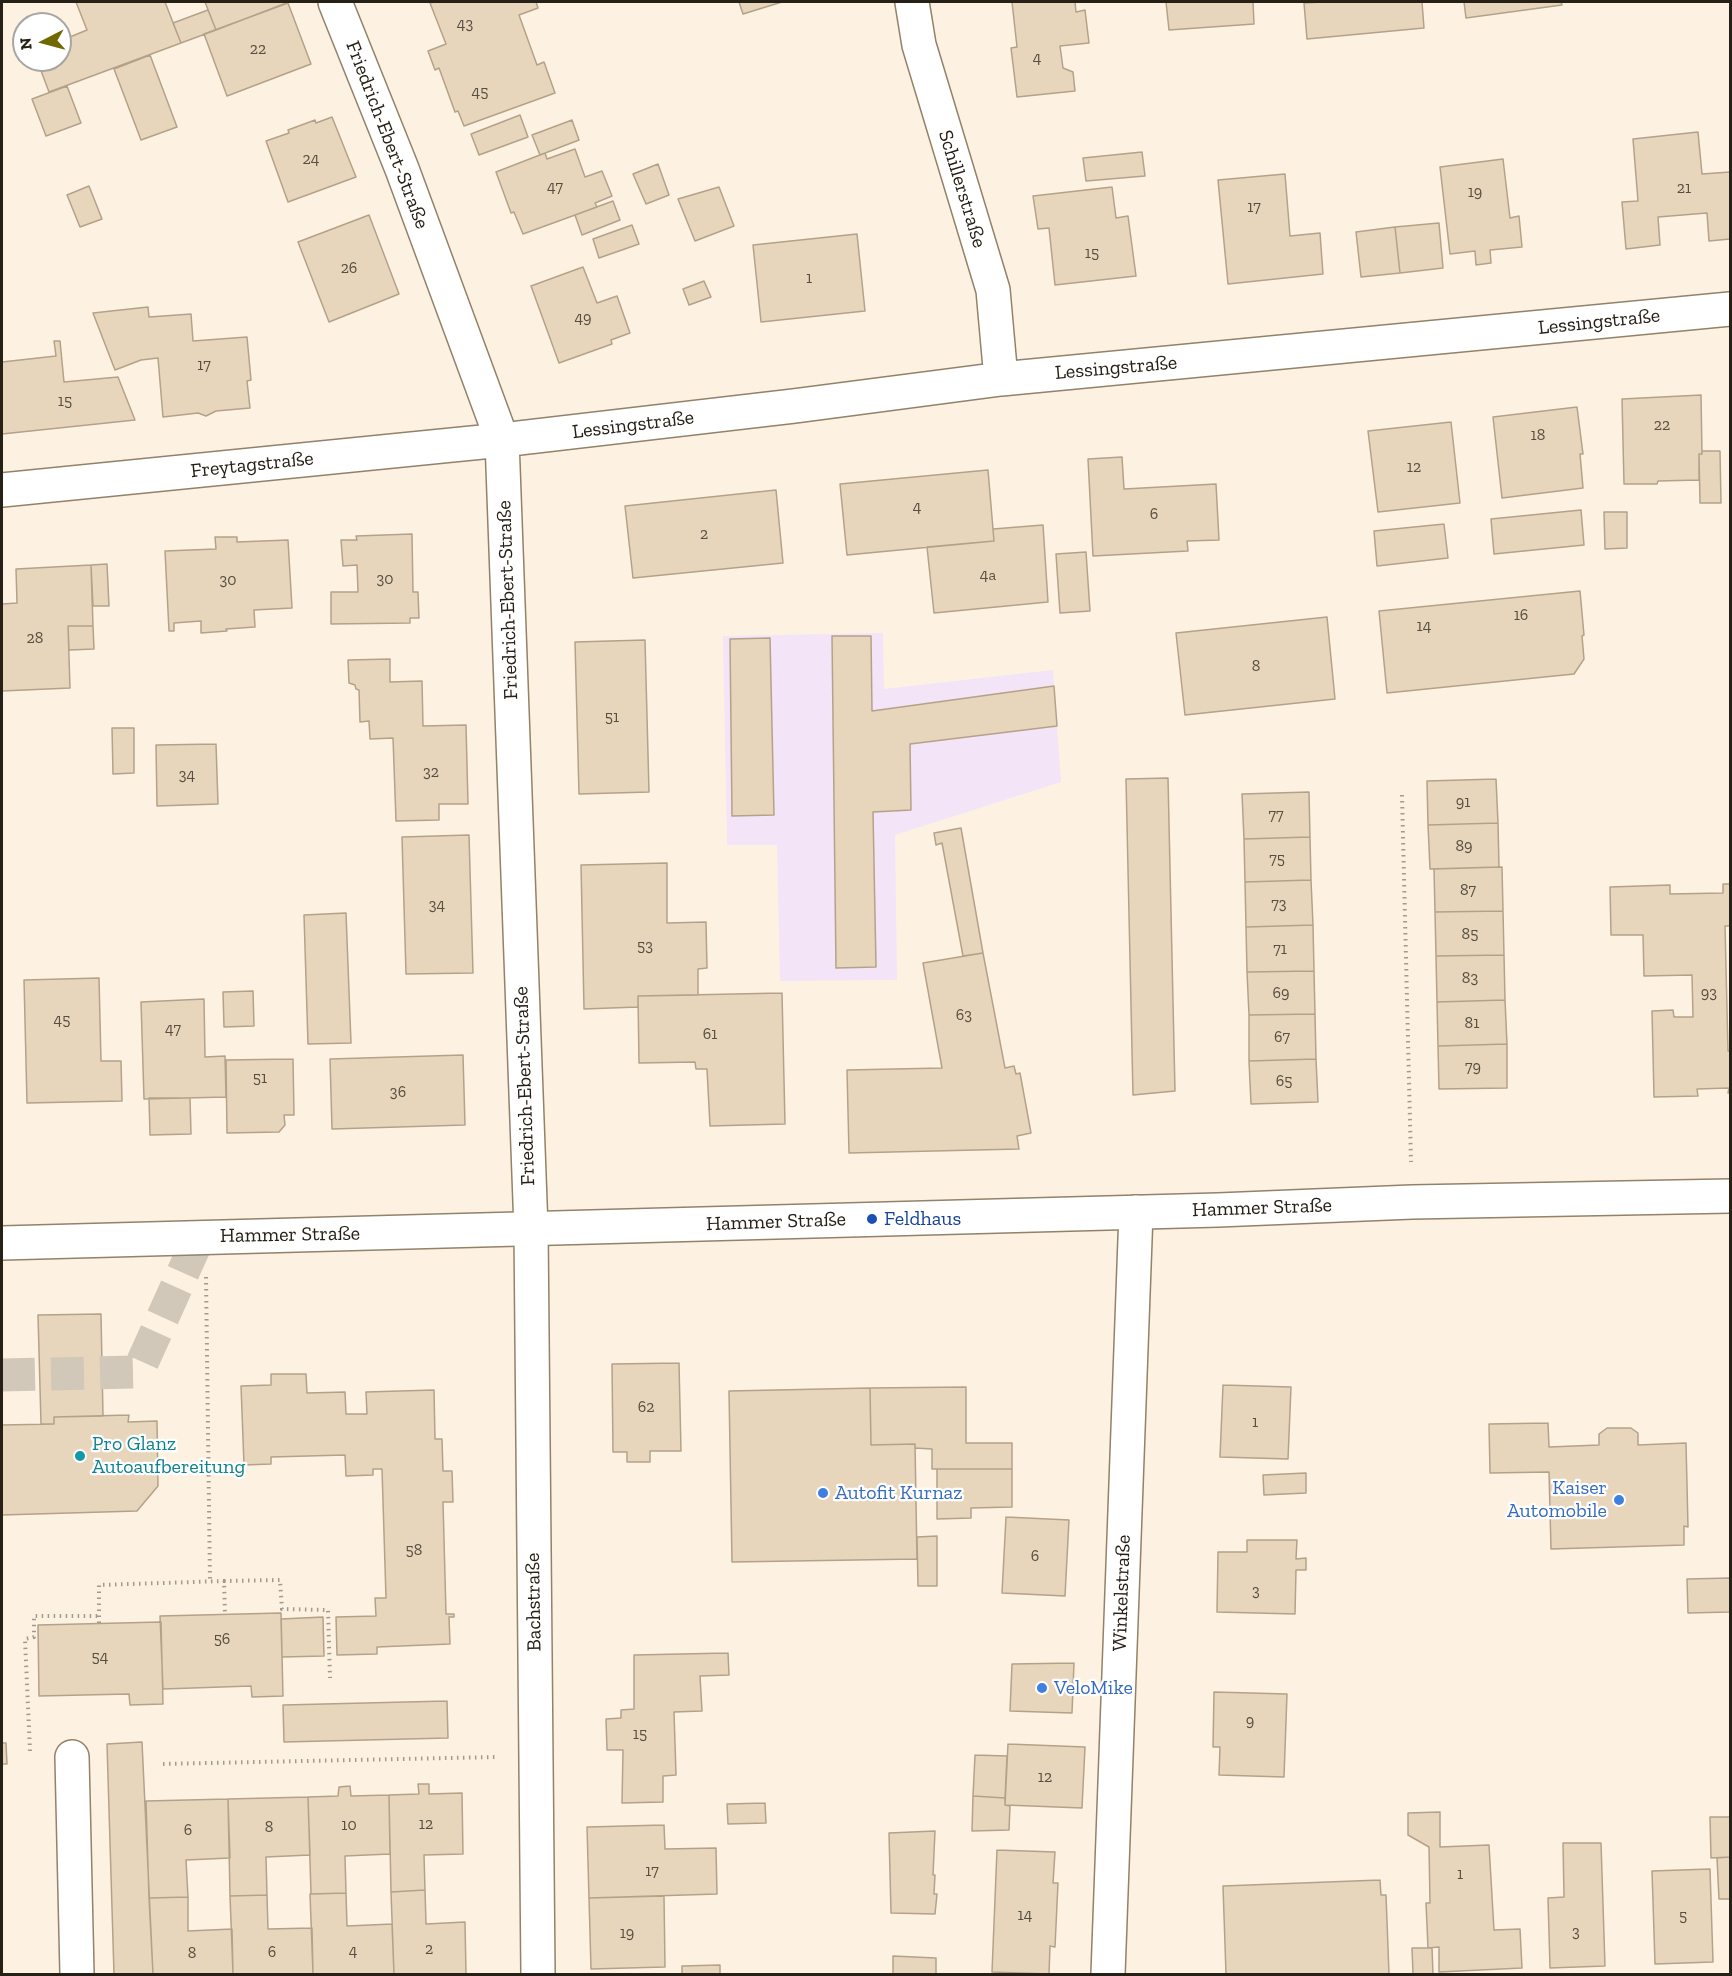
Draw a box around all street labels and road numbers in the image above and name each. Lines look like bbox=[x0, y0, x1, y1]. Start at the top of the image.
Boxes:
street label: Friedrich-Ebert-Straße bbox=[340, 38, 434, 232]
street label: Schillerstraße bbox=[933, 127, 991, 251]
street label: Lessingstraße bbox=[1537, 304, 1661, 340]
street label: Lessingstraße bbox=[1054, 351, 1178, 385]
street label: Lessingstraße bbox=[571, 406, 695, 444]
street label: Freytagstraße bbox=[189, 447, 315, 483]
street label: Friedrich-Ebert-Straße bbox=[493, 500, 523, 700]
street label: Friedrich-Ebert-Straße bbox=[510, 986, 540, 1186]
street label: Hammer Straße bbox=[1192, 1194, 1332, 1222]
street label: Hammer Straße bbox=[706, 1208, 846, 1236]
street label: Hammer Straße bbox=[220, 1222, 360, 1248]
street label: Winkelstraße bbox=[1108, 1534, 1136, 1652]
street label: Bachstraße bbox=[521, 1552, 547, 1652]

